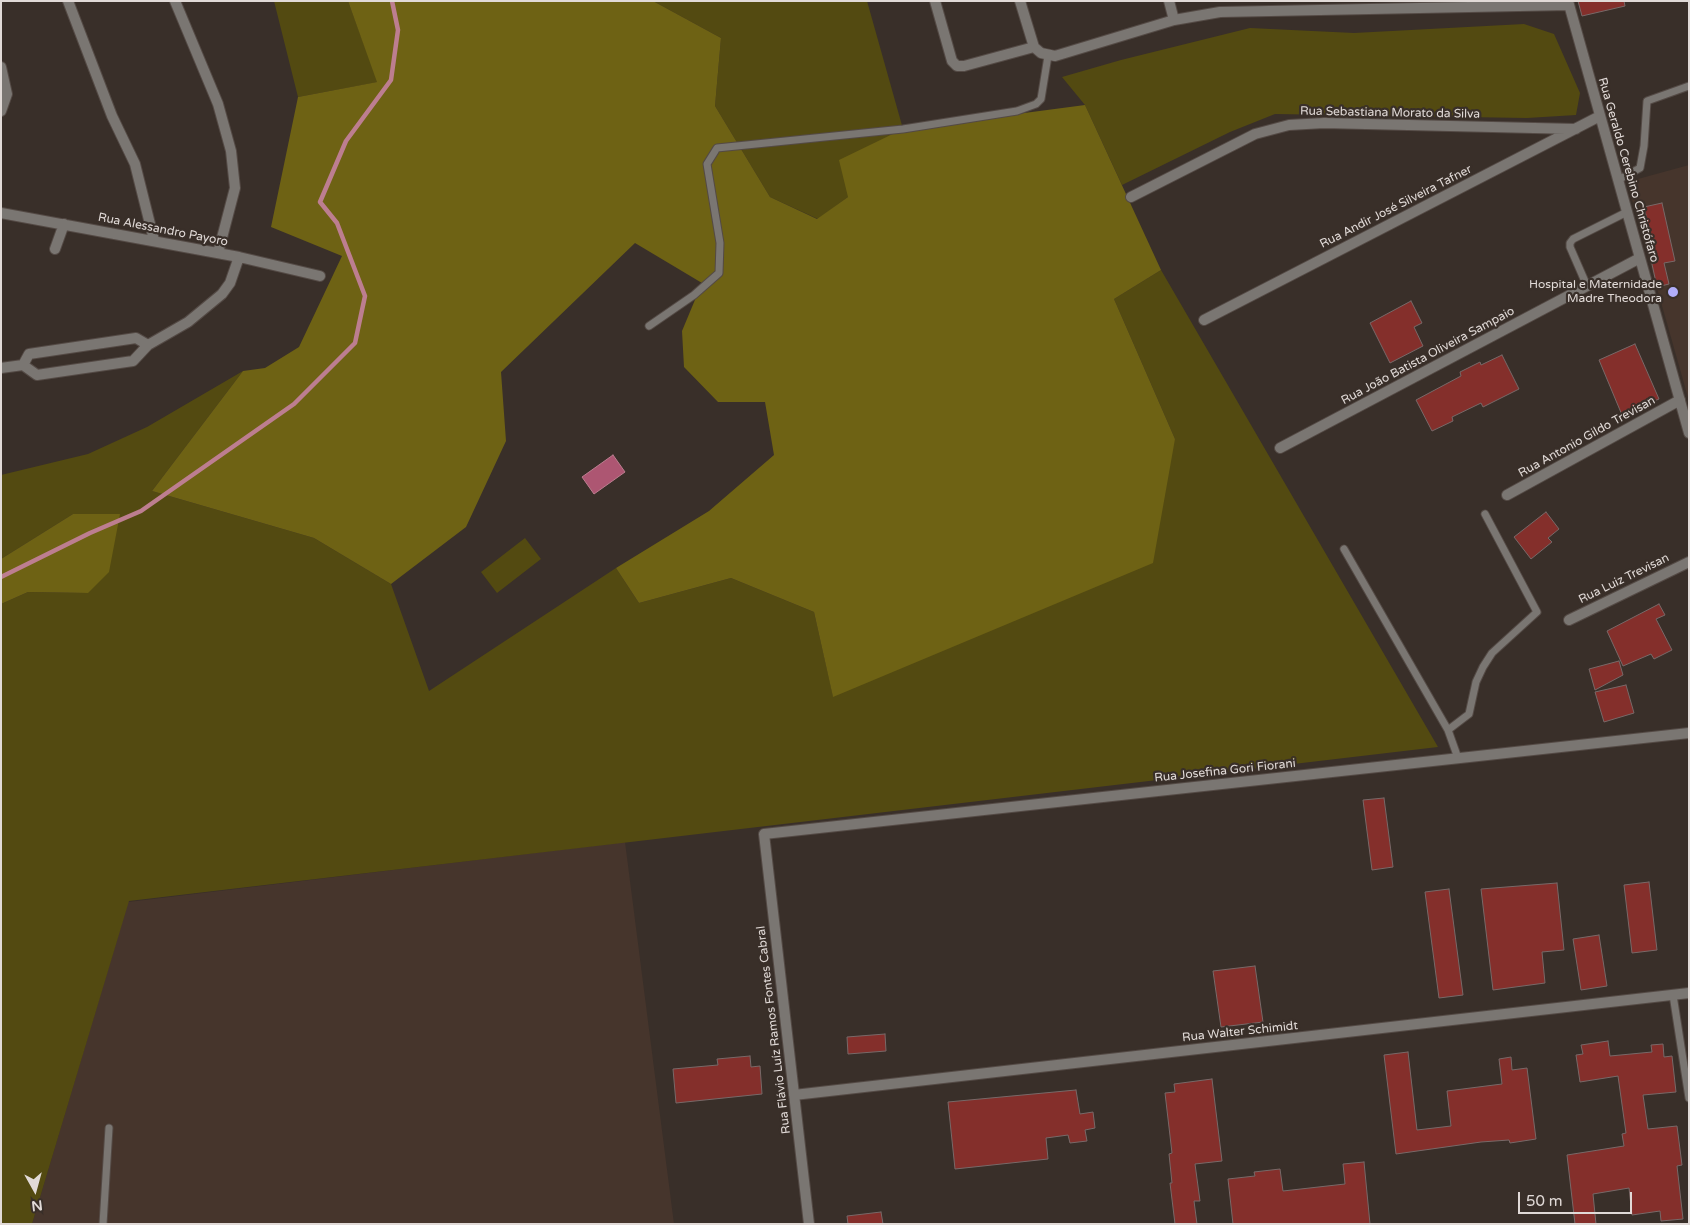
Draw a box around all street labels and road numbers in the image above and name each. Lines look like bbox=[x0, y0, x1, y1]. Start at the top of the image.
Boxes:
street label: Rua Geraldo Cerebino Christófaro bbox=[1595, 76, 1661, 264]
street label: Rua Sebastiana Morato da Silva bbox=[1300, 104, 1480, 122]
street label: Rua Andir José Silveira Tafner bbox=[1318, 162, 1474, 252]
street label: Rua Alessandro Payoro bbox=[97, 210, 229, 250]
street label: Rua João Batista Oliveira Sampaio bbox=[1339, 304, 1517, 408]
street label: Rua Antonio Gildo Trevisan bbox=[1516, 393, 1658, 481]
street label: Rua Luiz Trevisan bbox=[1576, 551, 1672, 607]
street label: Rua Josefina Gori Fiorani bbox=[1154, 756, 1296, 786]
street label: Rua Flávio Luíz Ramos Fontes Cabral bbox=[754, 925, 794, 1135]
street label: Rua Walter Schimidt bbox=[1181, 1019, 1299, 1045]

